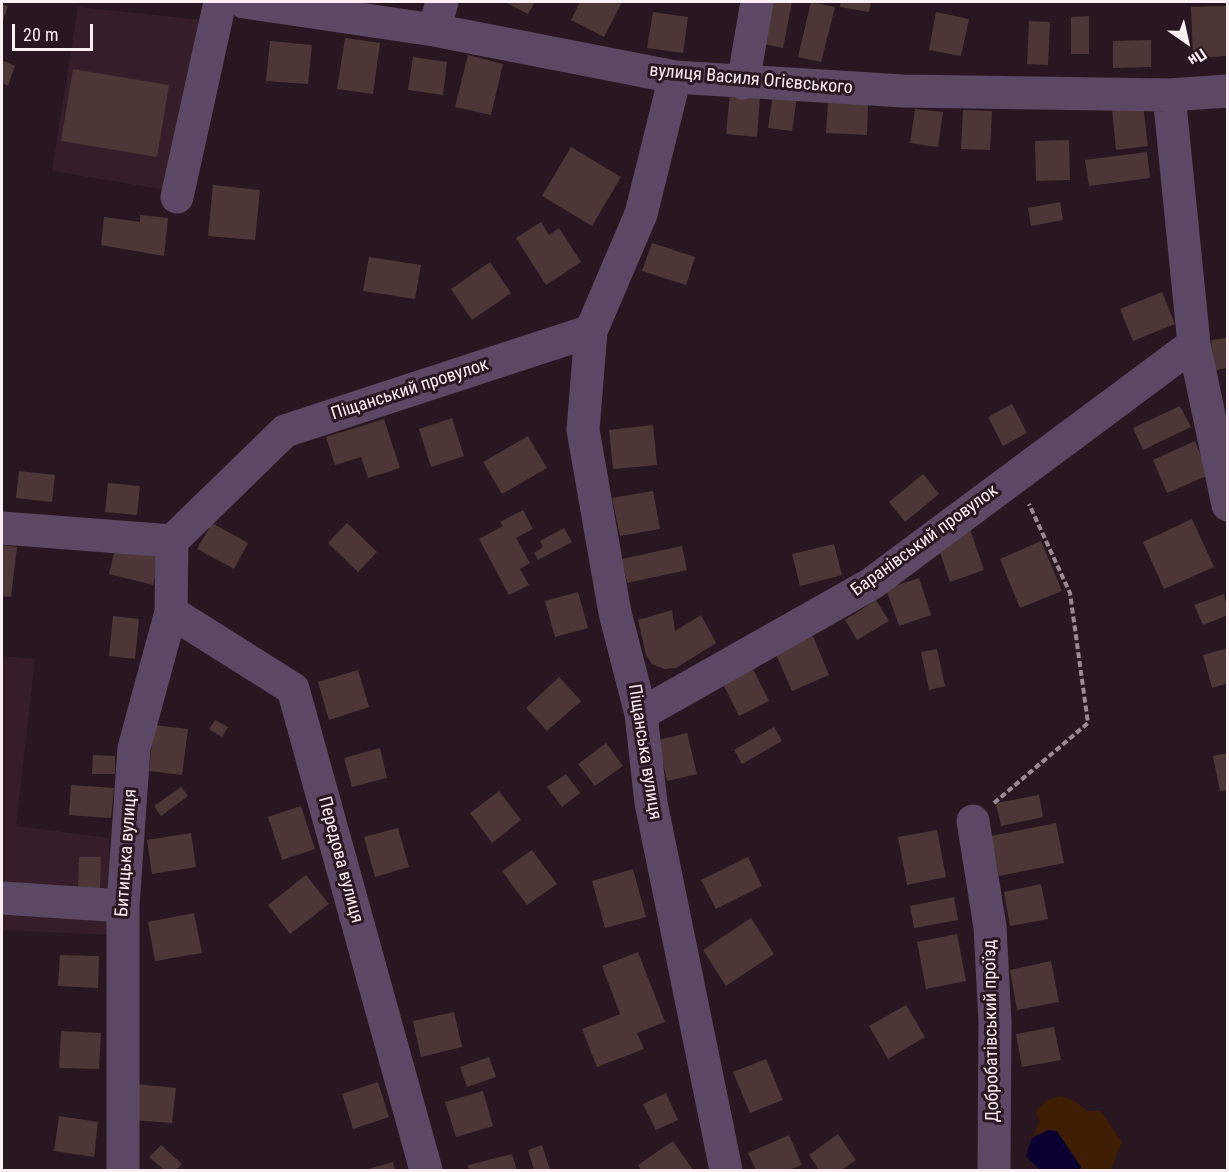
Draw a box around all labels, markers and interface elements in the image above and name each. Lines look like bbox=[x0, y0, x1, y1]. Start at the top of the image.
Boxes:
scale bar bbox=[15, 12, 96, 50]
north arrow bbox=[1157, 12, 1217, 72]
text: 20 m bbox=[23, 24, 58, 45]
text: Пн bbox=[1185, 44, 1210, 70]
street label: вулиця Василя Огієвського bbox=[648, 60, 854, 100]
street label: Піщанський провулок bbox=[329, 354, 491, 426]
street label: Баранівський провулок bbox=[847, 480, 1003, 602]
street label: Піщанська вулиця bbox=[623, 683, 665, 821]
street label: Битицька вулиця bbox=[112, 788, 142, 918]
street label: Передова вулиця bbox=[313, 794, 367, 926]
street label: Добробатівський проїзд bbox=[980, 940, 1004, 1122]

